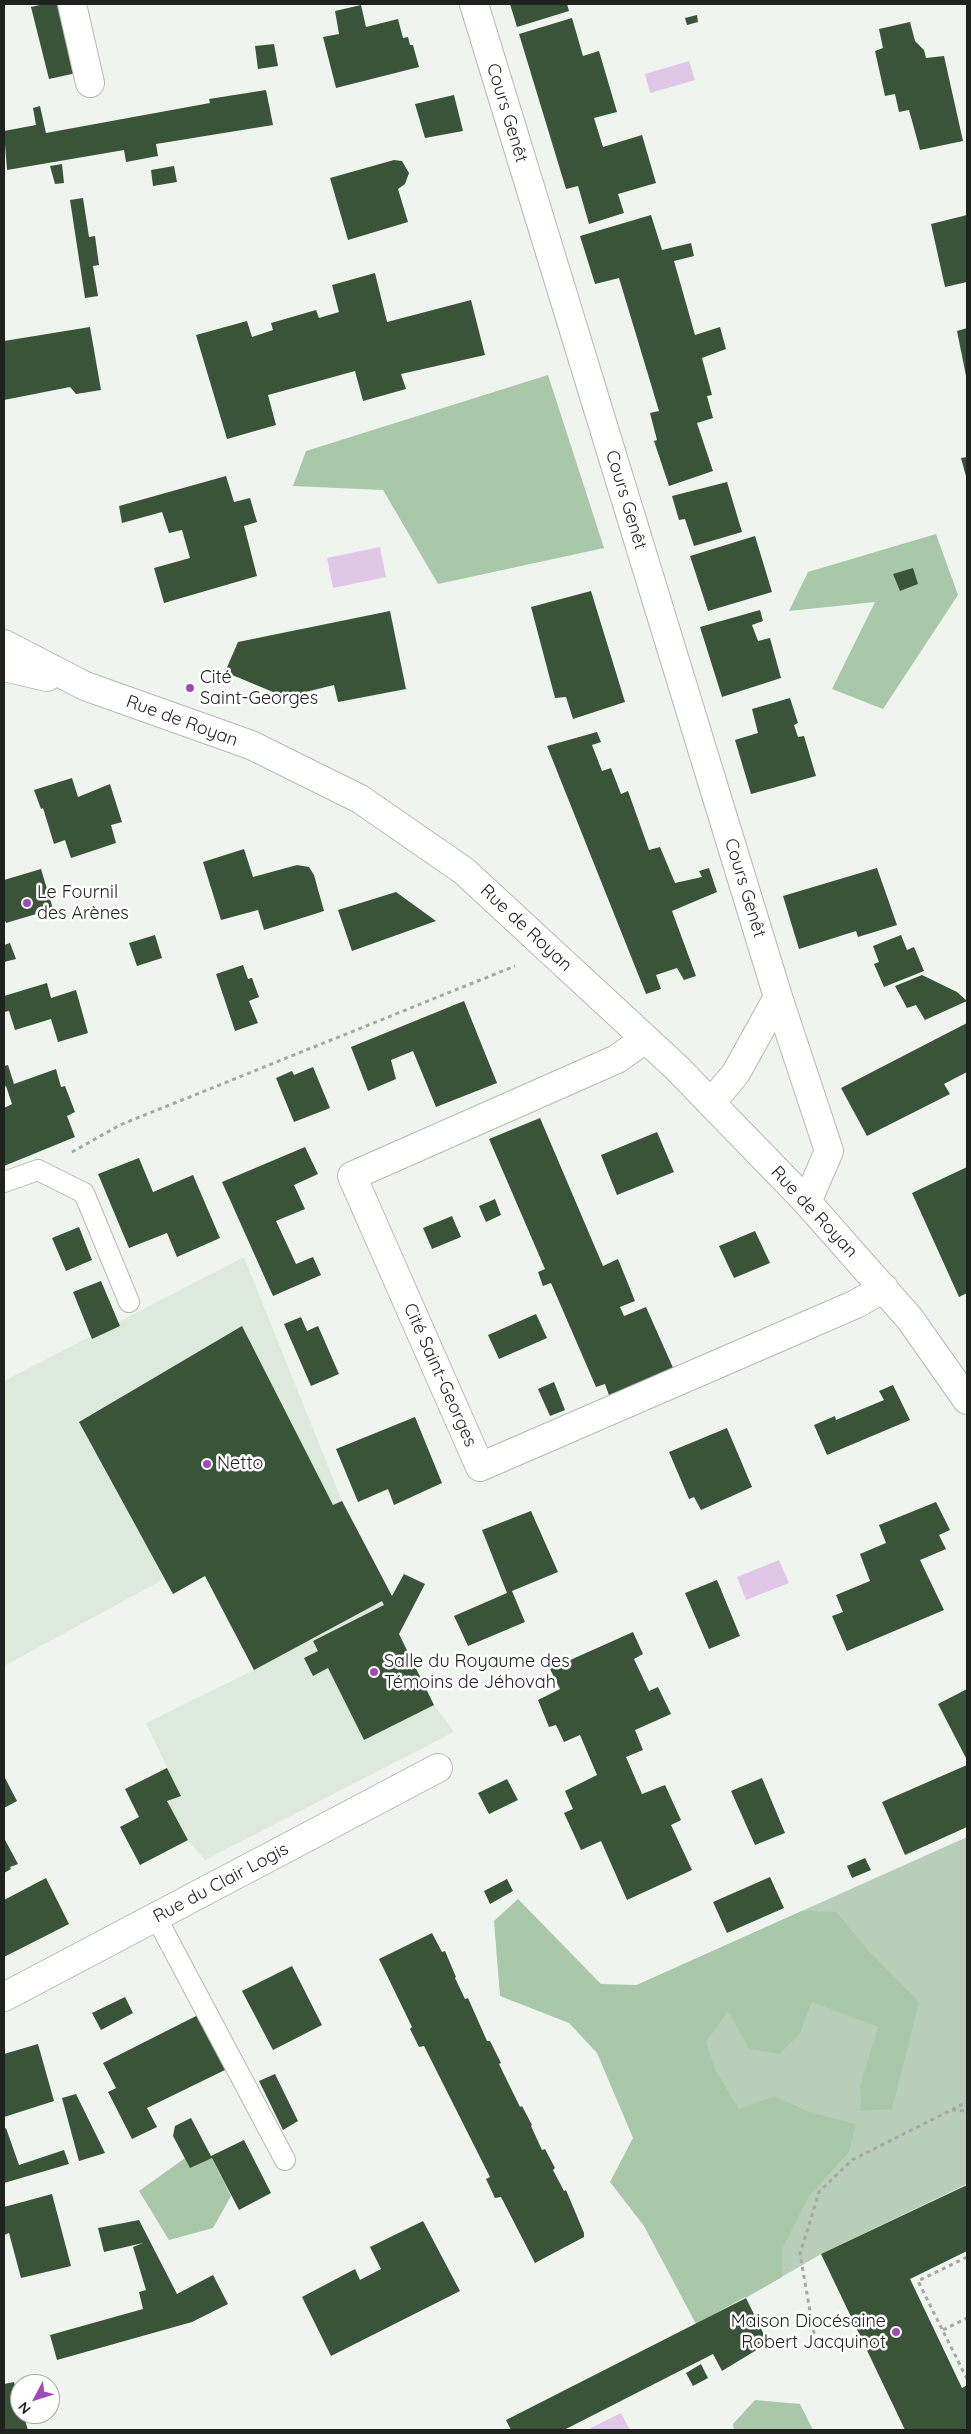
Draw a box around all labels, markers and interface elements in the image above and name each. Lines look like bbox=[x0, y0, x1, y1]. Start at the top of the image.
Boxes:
street label: Cours Genêt bbox=[482, 61, 532, 165]
street label: Cours Genêt bbox=[601, 448, 651, 552]
place label: Cité Saint-Georges bbox=[200, 667, 318, 710]
marker: Cité Saint-Georges bbox=[184, 682, 196, 694]
street label: Rue de Royan bbox=[123, 691, 241, 751]
street label: Cours Genêt bbox=[720, 836, 770, 940]
street label: Rue de Royan bbox=[476, 880, 576, 976]
place label: Le Fournil des Arènes bbox=[37, 882, 129, 924]
marker: Le Fournil des Arènes bbox=[21, 897, 33, 909]
street label: Rue de Royan bbox=[766, 1162, 862, 1262]
street label: Cité Saint-Georges bbox=[399, 1300, 481, 1450]
place label: Netto bbox=[217, 1453, 263, 1475]
marker: Netto bbox=[201, 1458, 213, 1470]
place label: Salle du Royaume des Témoins de Jéhovah bbox=[384, 1651, 570, 1694]
marker: Salle du Royaume des Témoins de Jéhovah bbox=[368, 1666, 380, 1678]
street label: Rue du Clair Logis bbox=[150, 1838, 292, 1928]
place label: Maison Diocésaine Robert Jacquinot bbox=[731, 2311, 886, 2354]
marker: Maison Diocésaine Robert Jacquinot bbox=[890, 2326, 902, 2338]
north arrow bbox=[10, 2374, 60, 2424]
text: N bbox=[14, 2398, 34, 2418]

